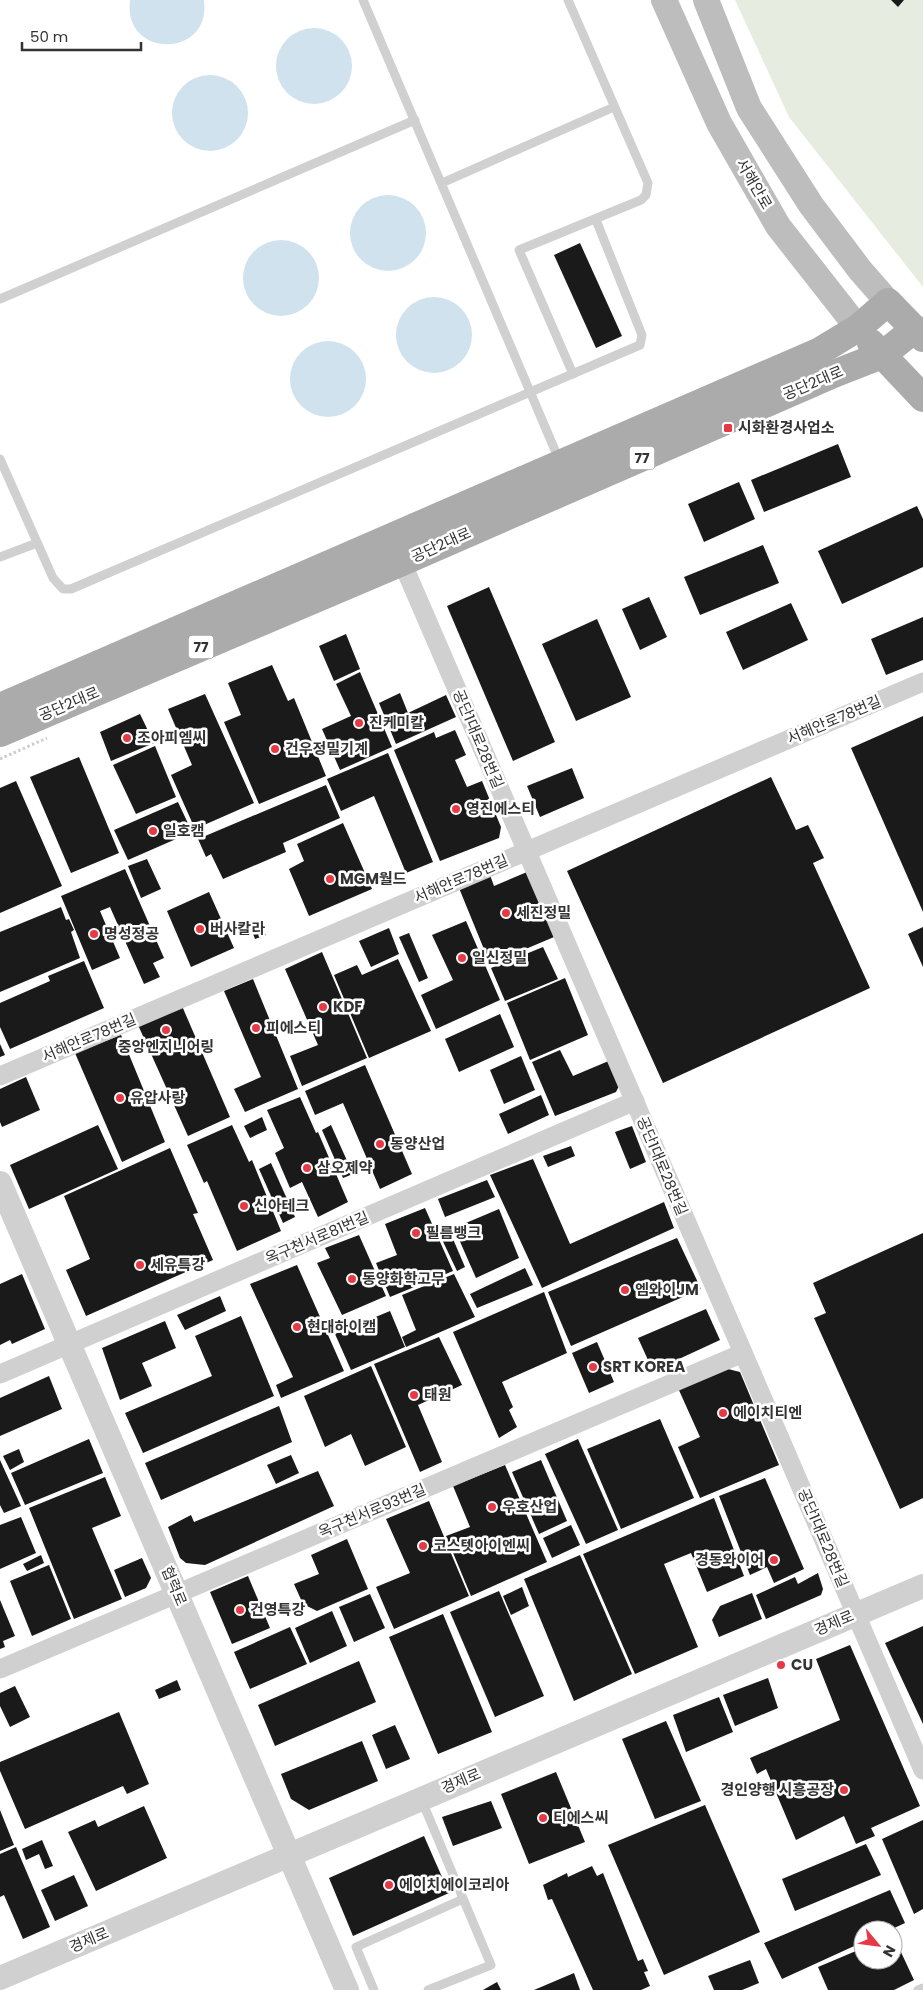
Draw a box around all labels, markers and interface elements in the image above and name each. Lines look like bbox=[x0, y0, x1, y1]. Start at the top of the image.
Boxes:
scale bar bbox=[22, 20, 141, 52]
text: 50 m bbox=[30, 26, 68, 47]
street label: 서해안로 bbox=[732, 155, 777, 213]
street label: 공단2대로 bbox=[779, 360, 846, 405]
place label: 시화환경사업소 bbox=[738, 417, 835, 438]
marker: 시화환경사업소 bbox=[722, 422, 734, 434]
road number: 77 bbox=[630, 446, 654, 469]
street label: 공단2대로 bbox=[407, 522, 474, 567]
road number: 77 bbox=[188, 636, 214, 659]
street label: 공단2대로 bbox=[35, 681, 102, 726]
street label: 공단1대로28번길 bbox=[448, 686, 509, 792]
street label: 서해안로78번길 bbox=[783, 690, 884, 749]
place label: 진케미칼 bbox=[369, 712, 424, 733]
marker: 진케미칼 bbox=[353, 717, 365, 729]
place label: 조아피엠씨 bbox=[137, 727, 206, 748]
marker: 조아피엠씨 bbox=[121, 732, 133, 744]
place label: 건우정밀기계 bbox=[285, 738, 368, 759]
marker: 건우정밀기계 bbox=[269, 743, 281, 755]
place label: 영진에스티 bbox=[466, 798, 535, 819]
marker: 영진에스티 bbox=[450, 803, 462, 815]
place label: 일호캠 bbox=[163, 820, 204, 841]
marker: 일호캠 bbox=[147, 825, 159, 837]
street label: 서해안로78번길 bbox=[410, 849, 511, 908]
place label: MGM월드 bbox=[340, 868, 407, 889]
marker: MGM월드 bbox=[324, 873, 336, 885]
place label: 세진정밀 bbox=[516, 902, 571, 923]
marker: 세진정밀 bbox=[500, 907, 512, 919]
place label: 버사칼라 bbox=[210, 918, 265, 939]
place label: 명성정공 bbox=[104, 923, 159, 944]
marker: 버사칼라 bbox=[194, 923, 206, 935]
marker: 명성정공 bbox=[88, 928, 100, 940]
place label: 일신정밀 bbox=[472, 947, 527, 968]
marker: 일신정밀 bbox=[456, 952, 468, 964]
place label: KDF bbox=[333, 996, 363, 1017]
marker: KDF bbox=[317, 1001, 329, 1013]
street label: 서해안로78번길 bbox=[38, 1008, 139, 1067]
place label: 피에스티 bbox=[266, 1017, 321, 1038]
marker: 피에스티 bbox=[250, 1022, 262, 1034]
marker: 중앙엔지니어링 bbox=[160, 1024, 172, 1036]
place label: 중앙엔지니어링 bbox=[118, 1036, 214, 1057]
place label: 유압사랑 bbox=[130, 1087, 185, 1108]
marker: 유압사랑 bbox=[114, 1092, 126, 1104]
street label: 공단1대로28번길 bbox=[632, 1113, 693, 1219]
place label: 동양산업 bbox=[390, 1133, 445, 1154]
marker: 동양산업 bbox=[374, 1138, 386, 1150]
place label: 삼오제약 bbox=[317, 1157, 372, 1178]
marker: 삼오제약 bbox=[301, 1162, 313, 1174]
place label: 신아테크 bbox=[254, 1195, 309, 1216]
marker: 신아테크 bbox=[238, 1200, 250, 1212]
street label: 옥구천서로81번길 bbox=[262, 1206, 372, 1269]
place label: 필름뱅크 bbox=[426, 1222, 481, 1243]
marker: 필름뱅크 bbox=[410, 1227, 422, 1239]
place label: 세유특강 bbox=[150, 1254, 205, 1275]
marker: 세유특강 bbox=[134, 1259, 146, 1271]
place label: 동양화학고무 bbox=[362, 1268, 445, 1289]
marker: 동양화학고무 bbox=[346, 1273, 358, 1285]
place label: 엠와이JM bbox=[635, 1279, 699, 1300]
marker: 엠와이JM bbox=[619, 1284, 631, 1296]
place label: 현대하이캠 bbox=[307, 1316, 376, 1337]
marker: 현대하이캠 bbox=[291, 1321, 303, 1333]
place label: SRT KOREA bbox=[603, 1356, 685, 1377]
marker: SRT KOREA bbox=[587, 1361, 599, 1373]
place label: 태원 bbox=[424, 1384, 452, 1405]
marker: 태원 bbox=[408, 1389, 420, 1401]
place label: 에이치티엔 bbox=[733, 1402, 802, 1423]
marker: 에이치티엔 bbox=[717, 1407, 729, 1419]
street label: 옥구천서로93번길 bbox=[315, 1478, 429, 1543]
street label: 공단1대로28번길 bbox=[793, 1485, 854, 1591]
place label: 우호산업 bbox=[502, 1496, 557, 1517]
marker: 우호산업 bbox=[486, 1501, 498, 1513]
place label: 코스텟아이엔씨 bbox=[433, 1535, 530, 1556]
marker: 코스텟아이엔씨 bbox=[417, 1540, 429, 1552]
place label: 경동와이어 bbox=[695, 1549, 764, 1570]
marker: 경동와이어 bbox=[768, 1554, 780, 1566]
street label: 협력로 bbox=[157, 1563, 192, 1609]
place label: 건영특강 bbox=[250, 1599, 305, 1620]
marker: 건영특강 bbox=[234, 1604, 246, 1616]
street label: 경제로 bbox=[811, 1605, 857, 1640]
place label: CU bbox=[791, 1654, 813, 1675]
marker: CU bbox=[775, 1659, 787, 1671]
street label: 경제로 bbox=[438, 1763, 484, 1798]
place label: 경인양행 시흥공장 bbox=[720, 1779, 834, 1800]
marker: 경인양행 시흥공장 bbox=[838, 1784, 850, 1796]
place label: 티에스씨 bbox=[553, 1807, 608, 1828]
marker: 티에스씨 bbox=[537, 1812, 549, 1824]
place label: 에이치에이코리아 bbox=[399, 1874, 510, 1895]
marker: 에이치에이코리아 bbox=[383, 1879, 395, 1891]
north arrow bbox=[853, 1920, 903, 1970]
street label: 경제로 bbox=[66, 1922, 112, 1957]
text: N bbox=[878, 1942, 901, 1961]

